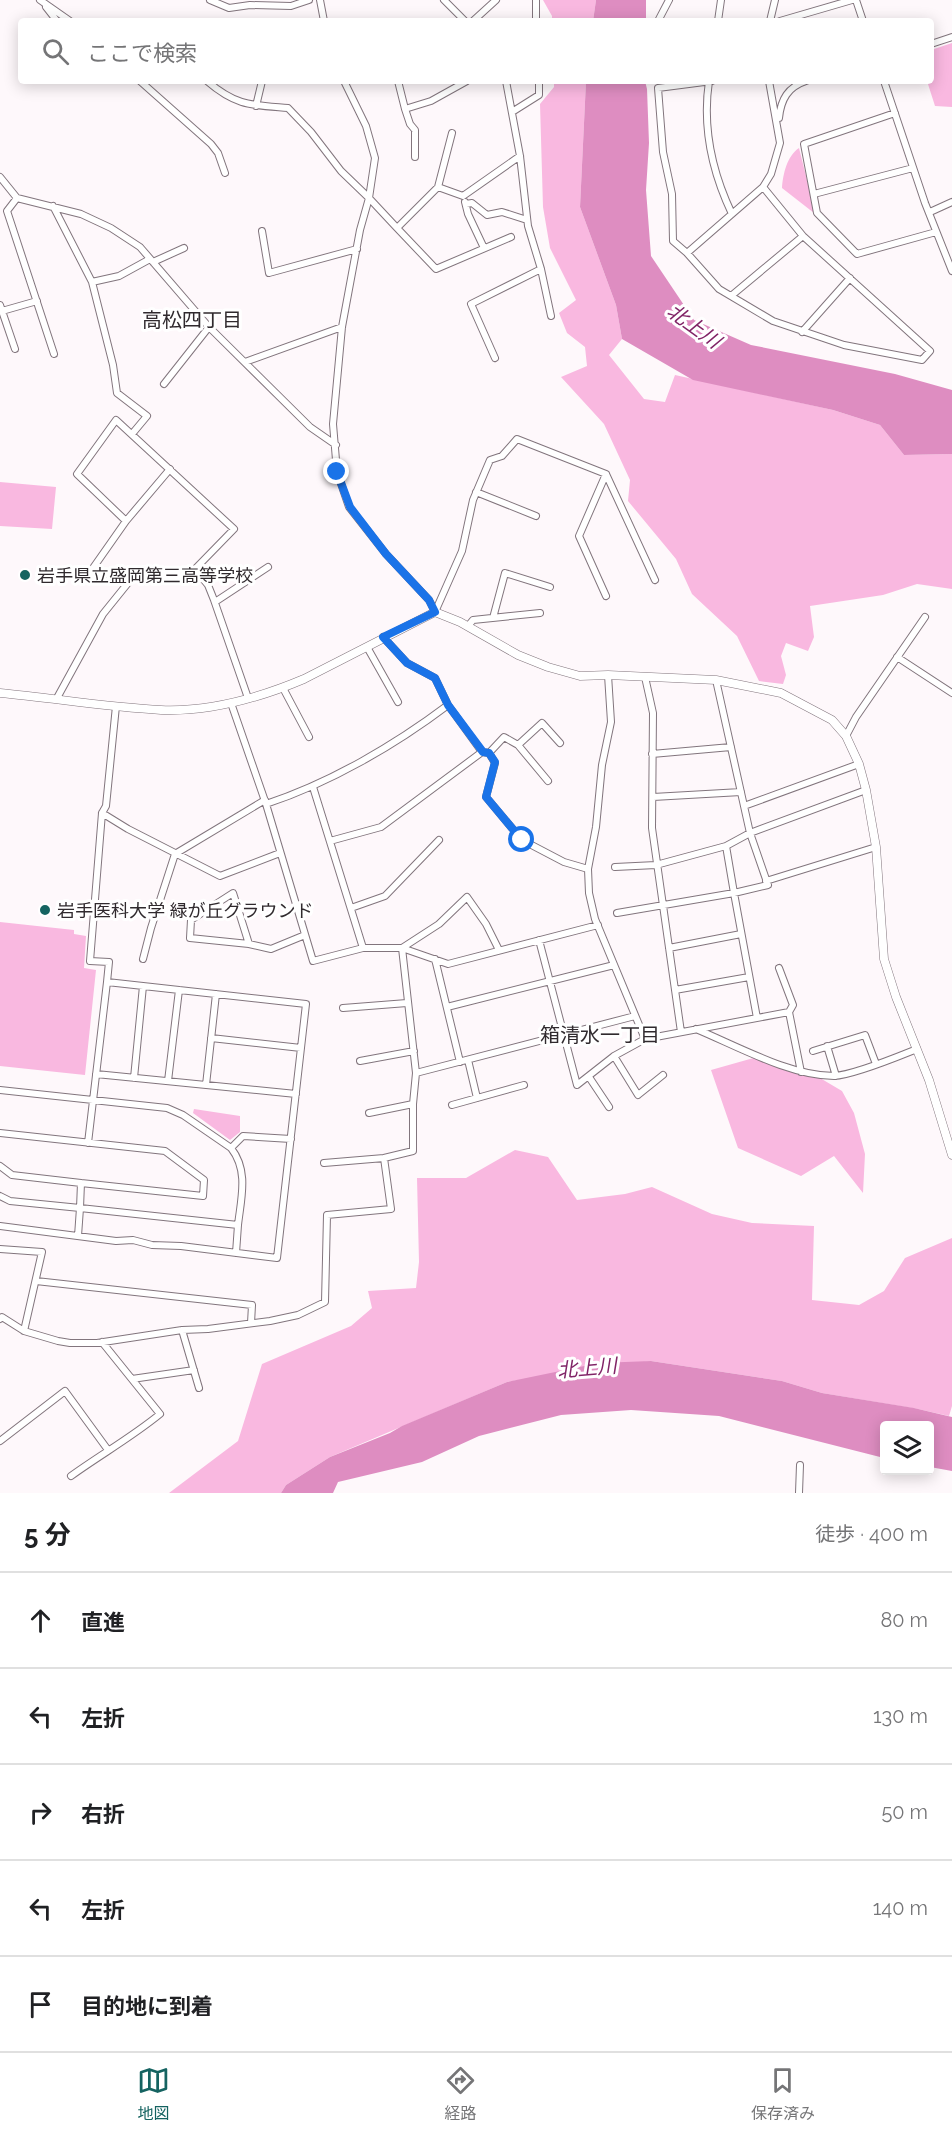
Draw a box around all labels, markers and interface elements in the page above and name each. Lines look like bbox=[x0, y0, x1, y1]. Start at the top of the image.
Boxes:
search box bbox=[18, 18, 934, 84]
icon: search bbox=[39, 35, 72, 68]
text: ここで検索 bbox=[87, 40, 197, 66]
water label: 北上川 bbox=[663, 299, 727, 355]
district label: 高松四丁目 bbox=[142, 308, 242, 332]
route end bbox=[323, 458, 349, 484]
place label: 岩手県立盛岡第三高等学校 bbox=[37, 565, 253, 586]
marker: 岩手県立盛岡第三高等学校 bbox=[18, 568, 32, 582]
route start bbox=[508, 826, 534, 852]
place label: 岩手医科大学 緑が丘グラウンド bbox=[57, 900, 314, 921]
marker: 岩手医科大学 緑が丘グラウンド bbox=[38, 903, 52, 917]
district label: 箱清水一丁目 bbox=[540, 1023, 660, 1047]
water label: 北上川 bbox=[556, 1353, 620, 1383]
map controls bbox=[880, 1421, 934, 1475]
button: layers bbox=[880, 1421, 934, 1475]
text: 5 分 bbox=[24, 1520, 71, 1550]
text: 徒歩 · 400 m bbox=[815, 1522, 928, 1546]
icon: ahead bbox=[24, 1604, 57, 1637]
text: 80 m bbox=[880, 1608, 928, 1632]
text: 直進 bbox=[81, 1609, 125, 1635]
icon: left bbox=[24, 1700, 57, 1733]
text: 130 m bbox=[873, 1704, 928, 1728]
text: 左折 bbox=[81, 1705, 125, 1731]
icon: right bbox=[24, 1796, 57, 1829]
text: 50 m bbox=[881, 1800, 928, 1824]
text: 右折 bbox=[81, 1801, 125, 1827]
icon: left bbox=[24, 1892, 57, 1925]
text: 140 m bbox=[873, 1896, 928, 1920]
text: 左折 bbox=[81, 1897, 125, 1923]
icon: arrive bbox=[24, 1988, 57, 2021]
text: 目的地に到着 bbox=[81, 1993, 213, 2019]
tab: 地図 bbox=[137, 2064, 170, 2124]
tab: 経路 bbox=[444, 2064, 477, 2124]
tab: 保存済み bbox=[751, 2064, 815, 2124]

